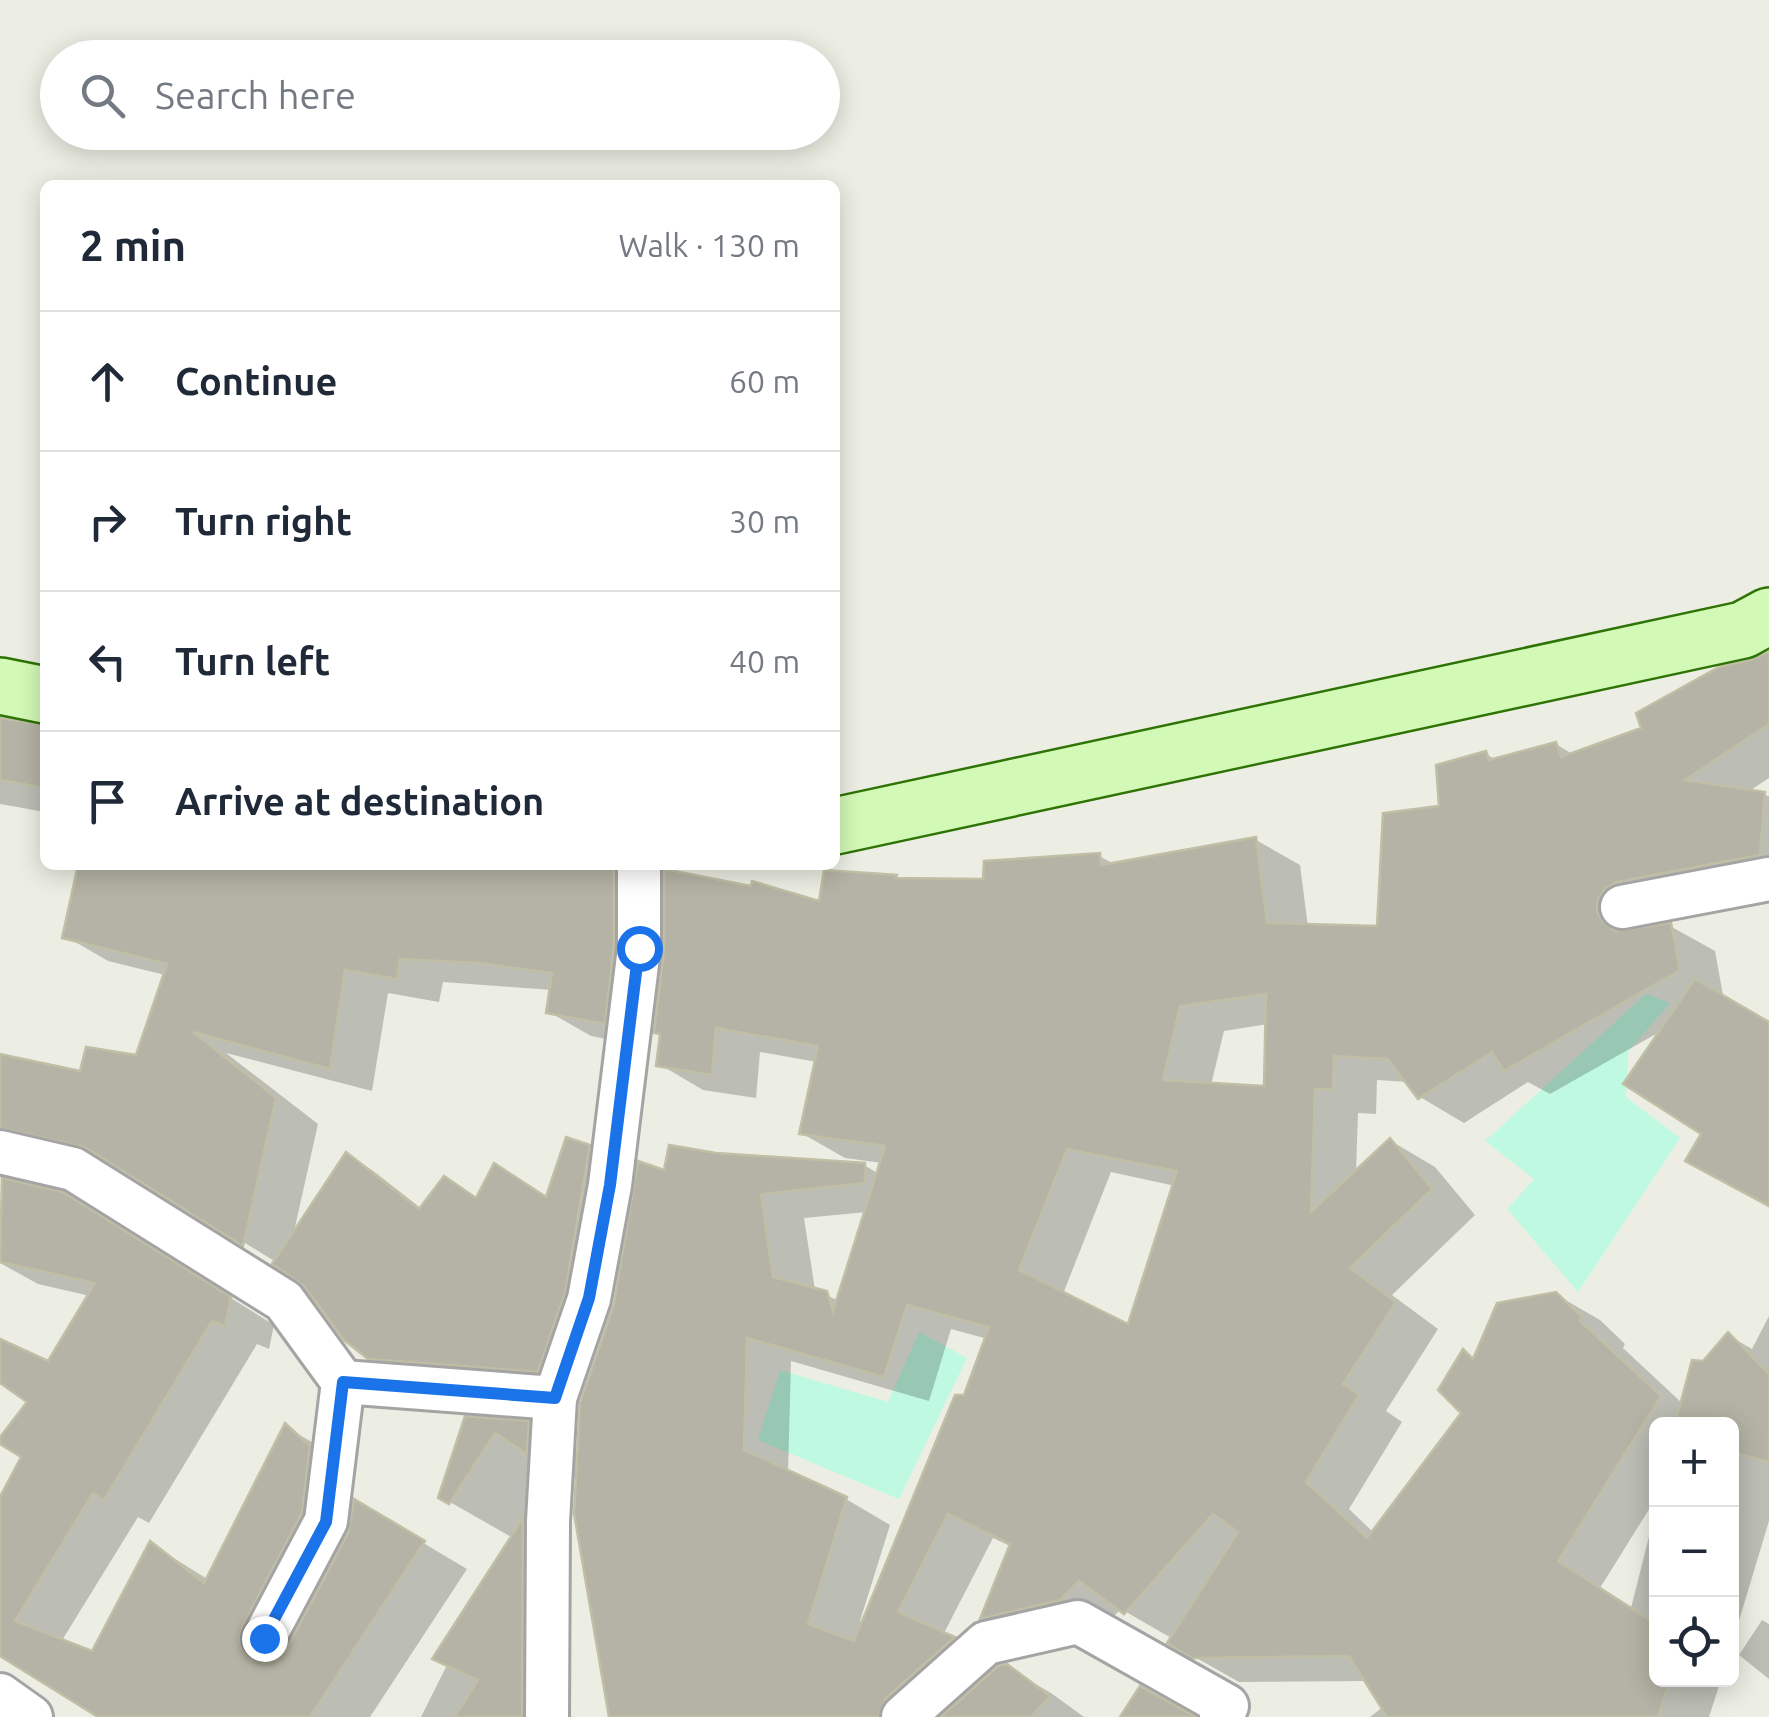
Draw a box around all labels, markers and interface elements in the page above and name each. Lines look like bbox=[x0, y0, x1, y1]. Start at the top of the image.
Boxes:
search box bbox=[40, 40, 840, 150]
icon: search bbox=[75, 68, 130, 123]
text: Search here bbox=[155, 74, 356, 116]
text: 2 min bbox=[80, 222, 186, 269]
text: Walk · 130 m bbox=[618, 227, 800, 263]
icon: ahead bbox=[80, 354, 135, 409]
text: Continue bbox=[175, 360, 337, 402]
text: 60 m bbox=[729, 363, 800, 399]
icon: right bbox=[80, 494, 135, 549]
text: Turn right bbox=[175, 500, 352, 542]
text: 30 m bbox=[729, 503, 800, 539]
icon: left bbox=[80, 634, 135, 689]
text: Turn left bbox=[175, 640, 330, 682]
text: 40 m bbox=[729, 643, 800, 679]
icon: arrive bbox=[80, 774, 135, 829]
text: Arrive at destination bbox=[175, 780, 544, 822]
route start bbox=[617, 926, 663, 972]
map controls bbox=[1649, 1417, 1739, 1687]
button: + bbox=[1649, 1417, 1739, 1507]
button: − bbox=[1649, 1507, 1739, 1597]
button: locate bbox=[1649, 1597, 1739, 1687]
route end bbox=[242, 1616, 288, 1662]

